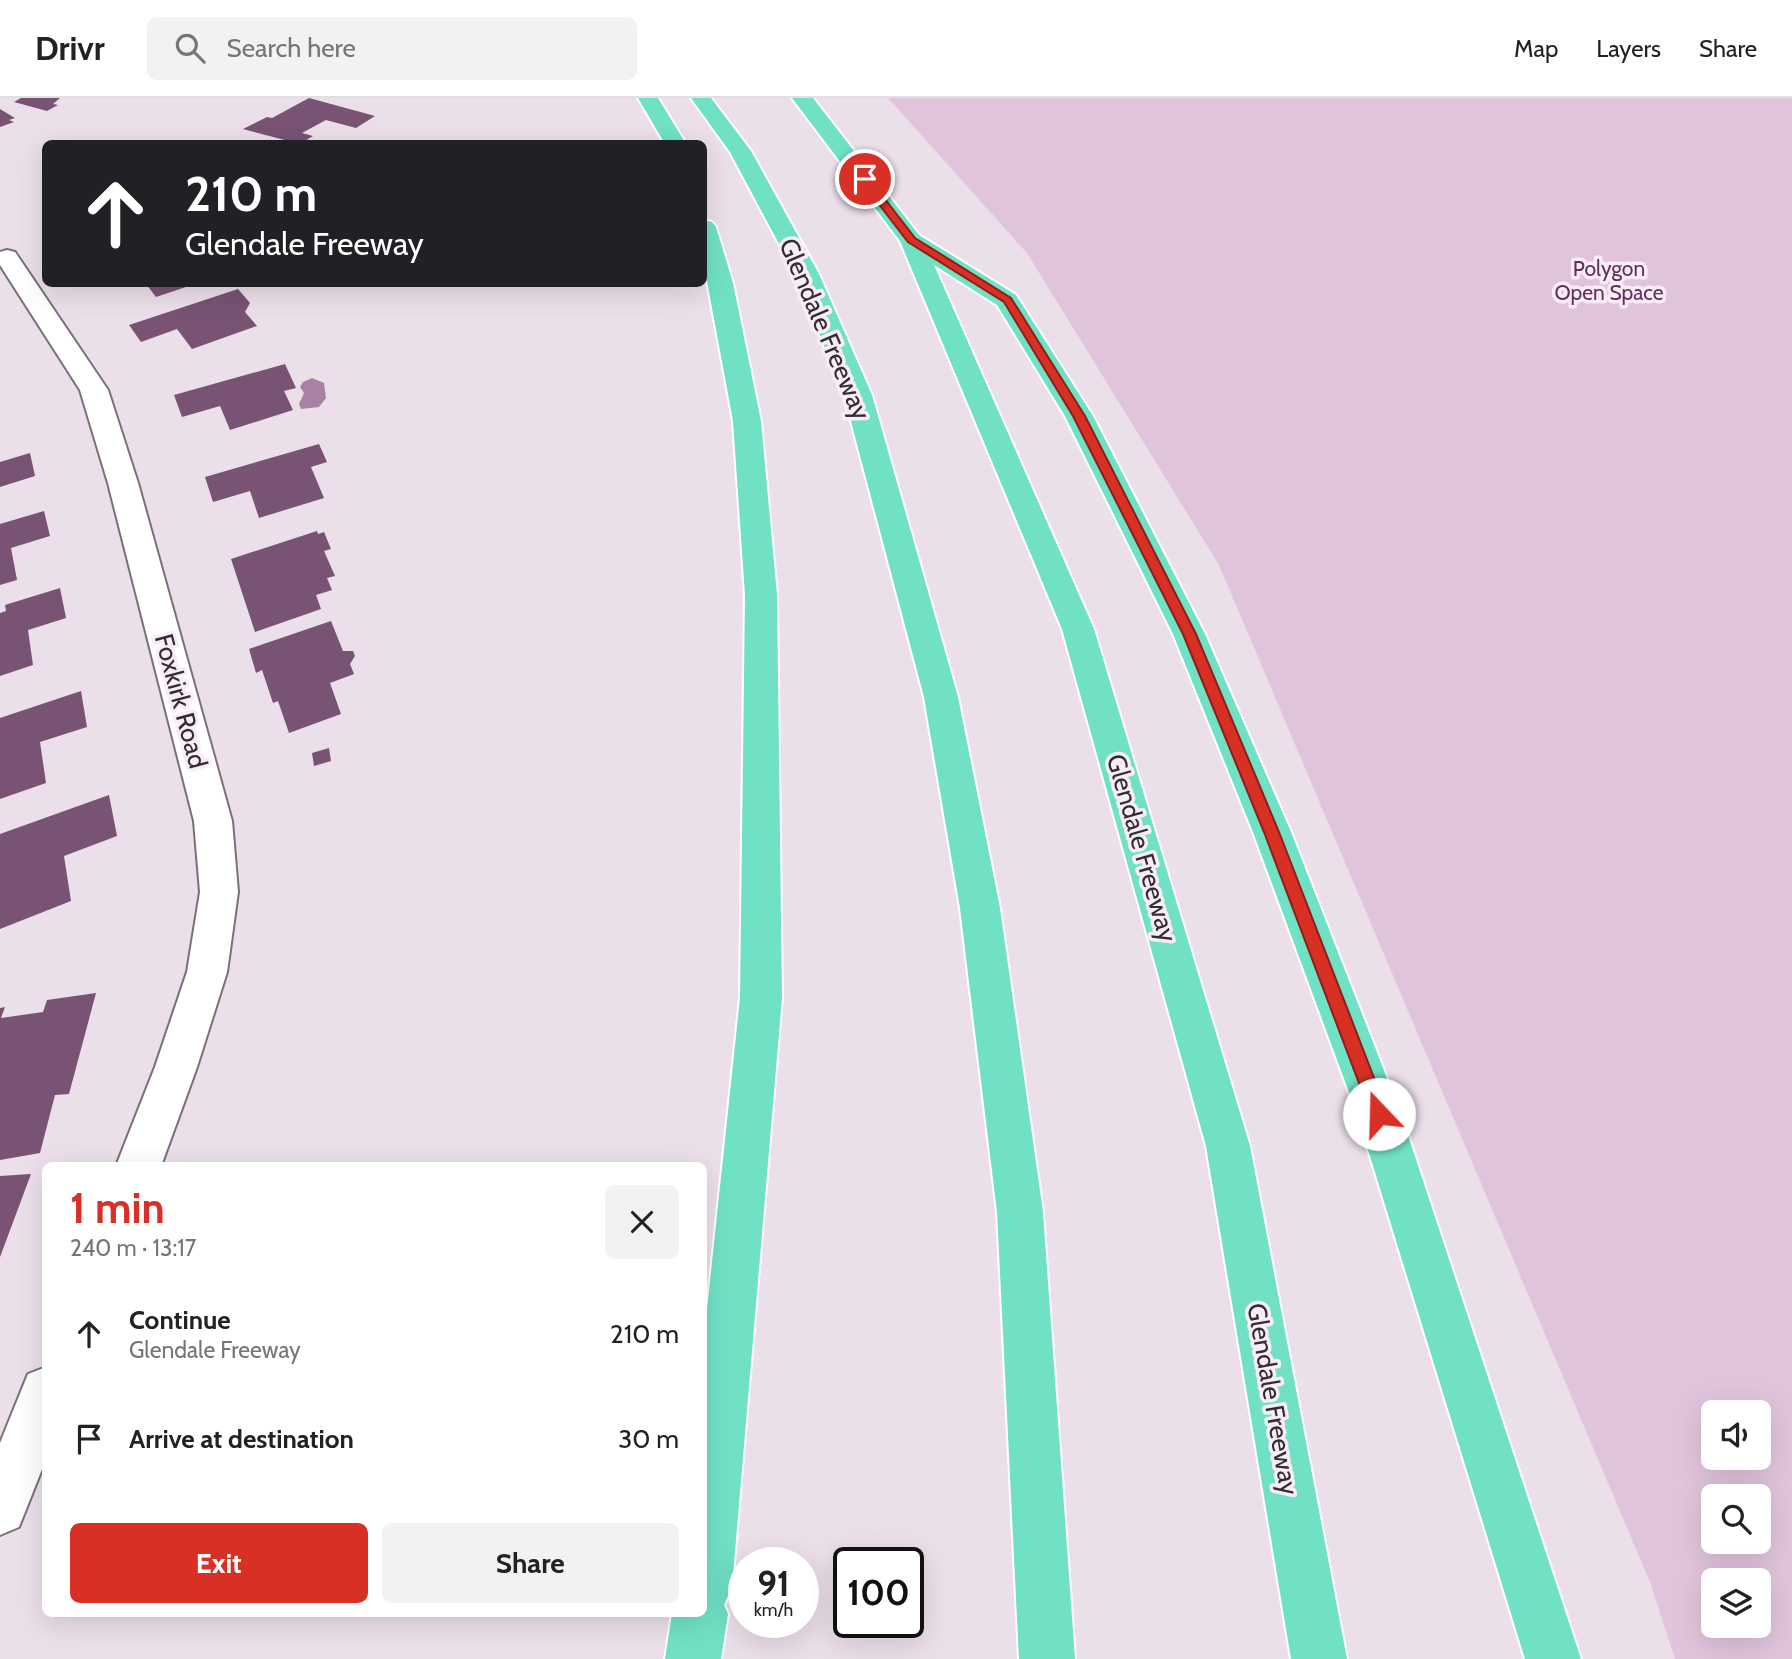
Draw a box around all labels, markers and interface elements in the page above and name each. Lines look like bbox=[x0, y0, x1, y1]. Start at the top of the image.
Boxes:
search box bbox=[147, 17, 637, 80]
text: Drivr bbox=[35, 28, 105, 68]
icon: search bbox=[171, 29, 209, 67]
text: Search here bbox=[227, 32, 356, 64]
text: Map bbox=[1514, 34, 1558, 63]
text: Layers bbox=[1596, 34, 1661, 63]
text: Share bbox=[1699, 34, 1757, 63]
pin bbox=[835, 149, 895, 209]
icon: arrive bbox=[846, 160, 884, 198]
text: 210 m bbox=[185, 164, 317, 223]
icon: ahead bbox=[70, 168, 161, 259]
text: Glendale Freeway bbox=[185, 224, 424, 263]
street label: Glendale Freeway bbox=[772, 233, 878, 425]
park label: Polygon Open Space bbox=[1555, 256, 1664, 305]
street label: Foxkirk Road bbox=[148, 630, 214, 772]
street label: Glendale Freeway bbox=[1100, 750, 1184, 946]
position arrow bbox=[1342, 1077, 1416, 1151]
text: 1 min bbox=[70, 1182, 165, 1234]
button: close bbox=[605, 1185, 679, 1259]
text: 240 m · 13:17 bbox=[70, 1234, 196, 1262]
street label: Glendale Freeway bbox=[1240, 1301, 1306, 1497]
text: Continue bbox=[129, 1304, 231, 1336]
icon: ahead bbox=[70, 1315, 108, 1353]
text: 210 m bbox=[610, 1318, 679, 1350]
text: Glendale Freeway bbox=[129, 1336, 301, 1364]
map controls bbox=[1701, 1400, 1771, 1638]
button: sound bbox=[1701, 1400, 1771, 1470]
icon: arrive bbox=[70, 1420, 108, 1458]
text: Arrive at destination bbox=[129, 1423, 354, 1455]
text: 30 m bbox=[618, 1423, 679, 1455]
button: search bbox=[1701, 1484, 1771, 1554]
button: Exit bbox=[70, 1523, 368, 1603]
button: Share bbox=[382, 1523, 679, 1603]
speed limit sign: 100 bbox=[833, 1547, 924, 1638]
text: 91 bbox=[757, 1562, 790, 1605]
button: layers bbox=[1701, 1568, 1771, 1638]
text: km/h bbox=[754, 1599, 793, 1621]

